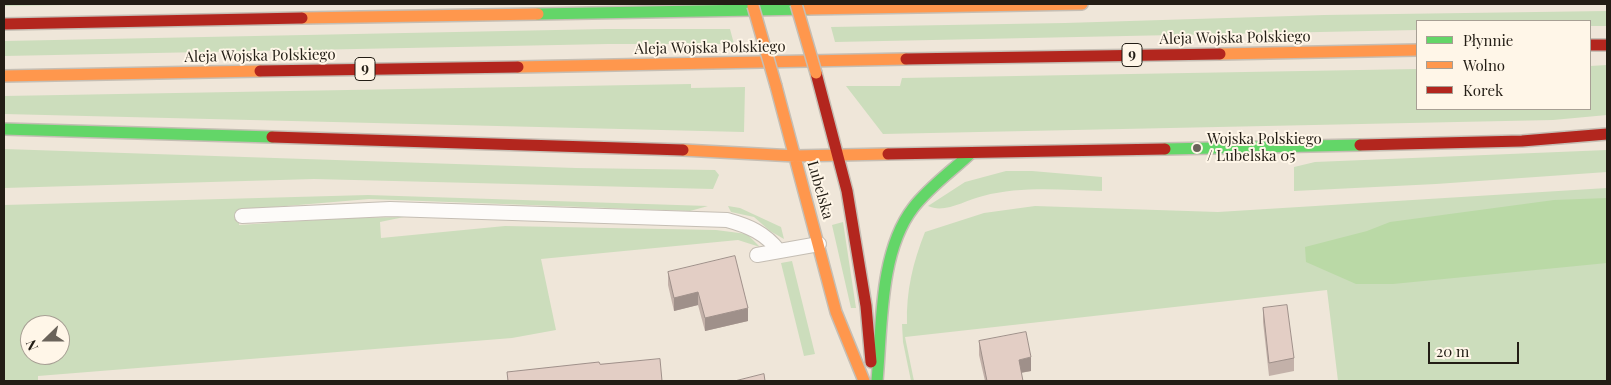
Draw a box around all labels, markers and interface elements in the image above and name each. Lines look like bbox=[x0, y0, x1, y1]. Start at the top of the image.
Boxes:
legend bbox=[1416, 20, 1591, 110]
street label: Aleja Wojska Polskiego bbox=[1159, 28, 1311, 48]
text: Płynnie bbox=[1463, 30, 1513, 50]
street label: Aleja Wojska Polskiego bbox=[634, 38, 786, 58]
road number: 9 bbox=[1122, 44, 1142, 66]
street label: Aleja Wojska Polskiego bbox=[184, 46, 336, 66]
text: Wolno bbox=[1463, 55, 1505, 75]
road number: 9 bbox=[355, 58, 375, 80]
text: Korek bbox=[1463, 80, 1503, 100]
place label: Wojska Polskiego / Lubelska 05 bbox=[1207, 130, 1322, 165]
marker: Wojska Polskiego / Lubelska 05 bbox=[1191, 142, 1203, 154]
street label: Lubelska bbox=[803, 159, 837, 221]
north arrow bbox=[20, 315, 70, 365]
scale bar bbox=[1431, 332, 1522, 364]
text: N bbox=[21, 337, 42, 354]
text: 20 m bbox=[1436, 341, 1469, 361]

